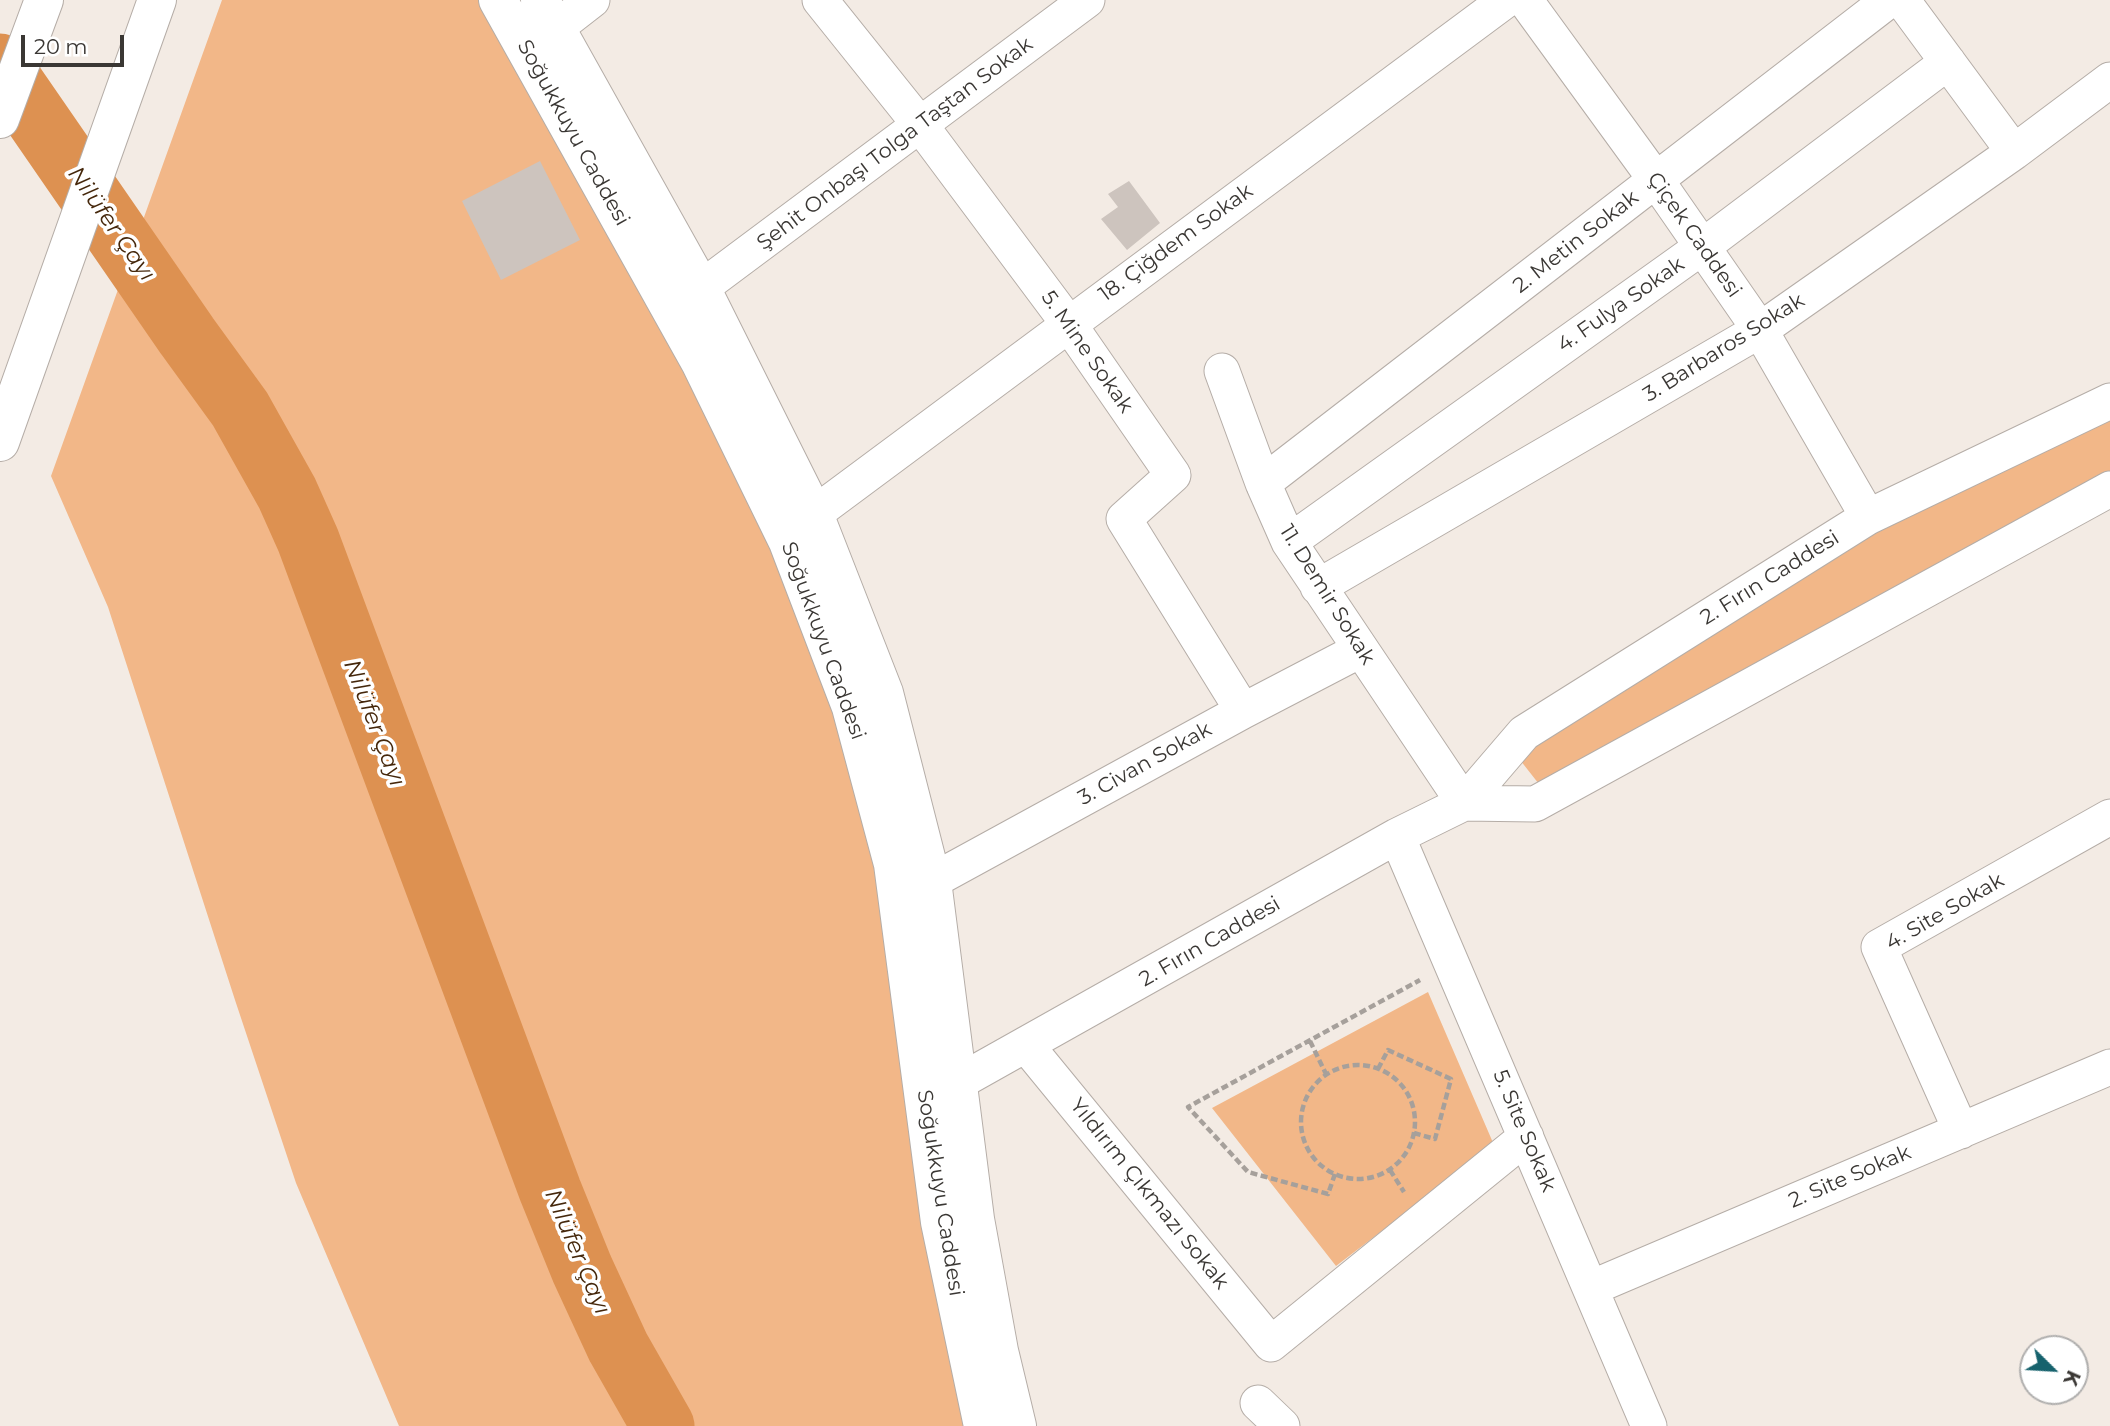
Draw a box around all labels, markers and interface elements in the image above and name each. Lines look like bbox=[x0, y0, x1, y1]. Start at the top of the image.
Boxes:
scale bar bbox=[24, 21, 128, 65]
street label: Şehit Onbaşı Tolga Taştan Sokak bbox=[752, 32, 1038, 256]
text: 20 m bbox=[34, 34, 88, 59]
street label: Soğukkuyu Caddesi bbox=[511, 36, 635, 230]
water label: Nilüfer Çayı bbox=[61, 161, 161, 287]
street label: Çiçek Caddesi bbox=[1641, 168, 1747, 302]
street label: 18. Çiğdem Sokak bbox=[1094, 179, 1258, 307]
street label: 2. Metin Sokak bbox=[1508, 185, 1644, 299]
street label: 4. Fulya Sokak bbox=[1553, 252, 1689, 358]
street label: 5. Mine Sokak bbox=[1036, 286, 1138, 418]
street label: 3. Barbaros Sokak bbox=[1639, 288, 1809, 408]
street label: 11. Demir Sokak bbox=[1274, 520, 1380, 670]
street label: 2. Fırın Caddesi bbox=[1696, 525, 1844, 631]
street label: Soğukkuyu Caddesi bbox=[775, 539, 871, 743]
water label: Nilüfer Çayı bbox=[337, 656, 411, 790]
street label: 3. Civan Sokak bbox=[1074, 717, 1216, 811]
street label: 4. Site Sokak bbox=[1881, 868, 2009, 956]
street label: 2. Fırın Caddesi bbox=[1135, 891, 1285, 993]
street label: 5. Site Sokak bbox=[1487, 1066, 1561, 1196]
street label: Soğukkuyu Caddesi bbox=[911, 1088, 969, 1298]
street label: Yıldırım Çıkmazı Sokak bbox=[1064, 1093, 1234, 1295]
street label: 2. Site Sokak bbox=[1785, 1140, 1915, 1214]
water label: Nilüfer Çayı bbox=[538, 1185, 616, 1319]
north arrow bbox=[2019, 1335, 2089, 1405]
text: K bbox=[2058, 1367, 2085, 1389]

